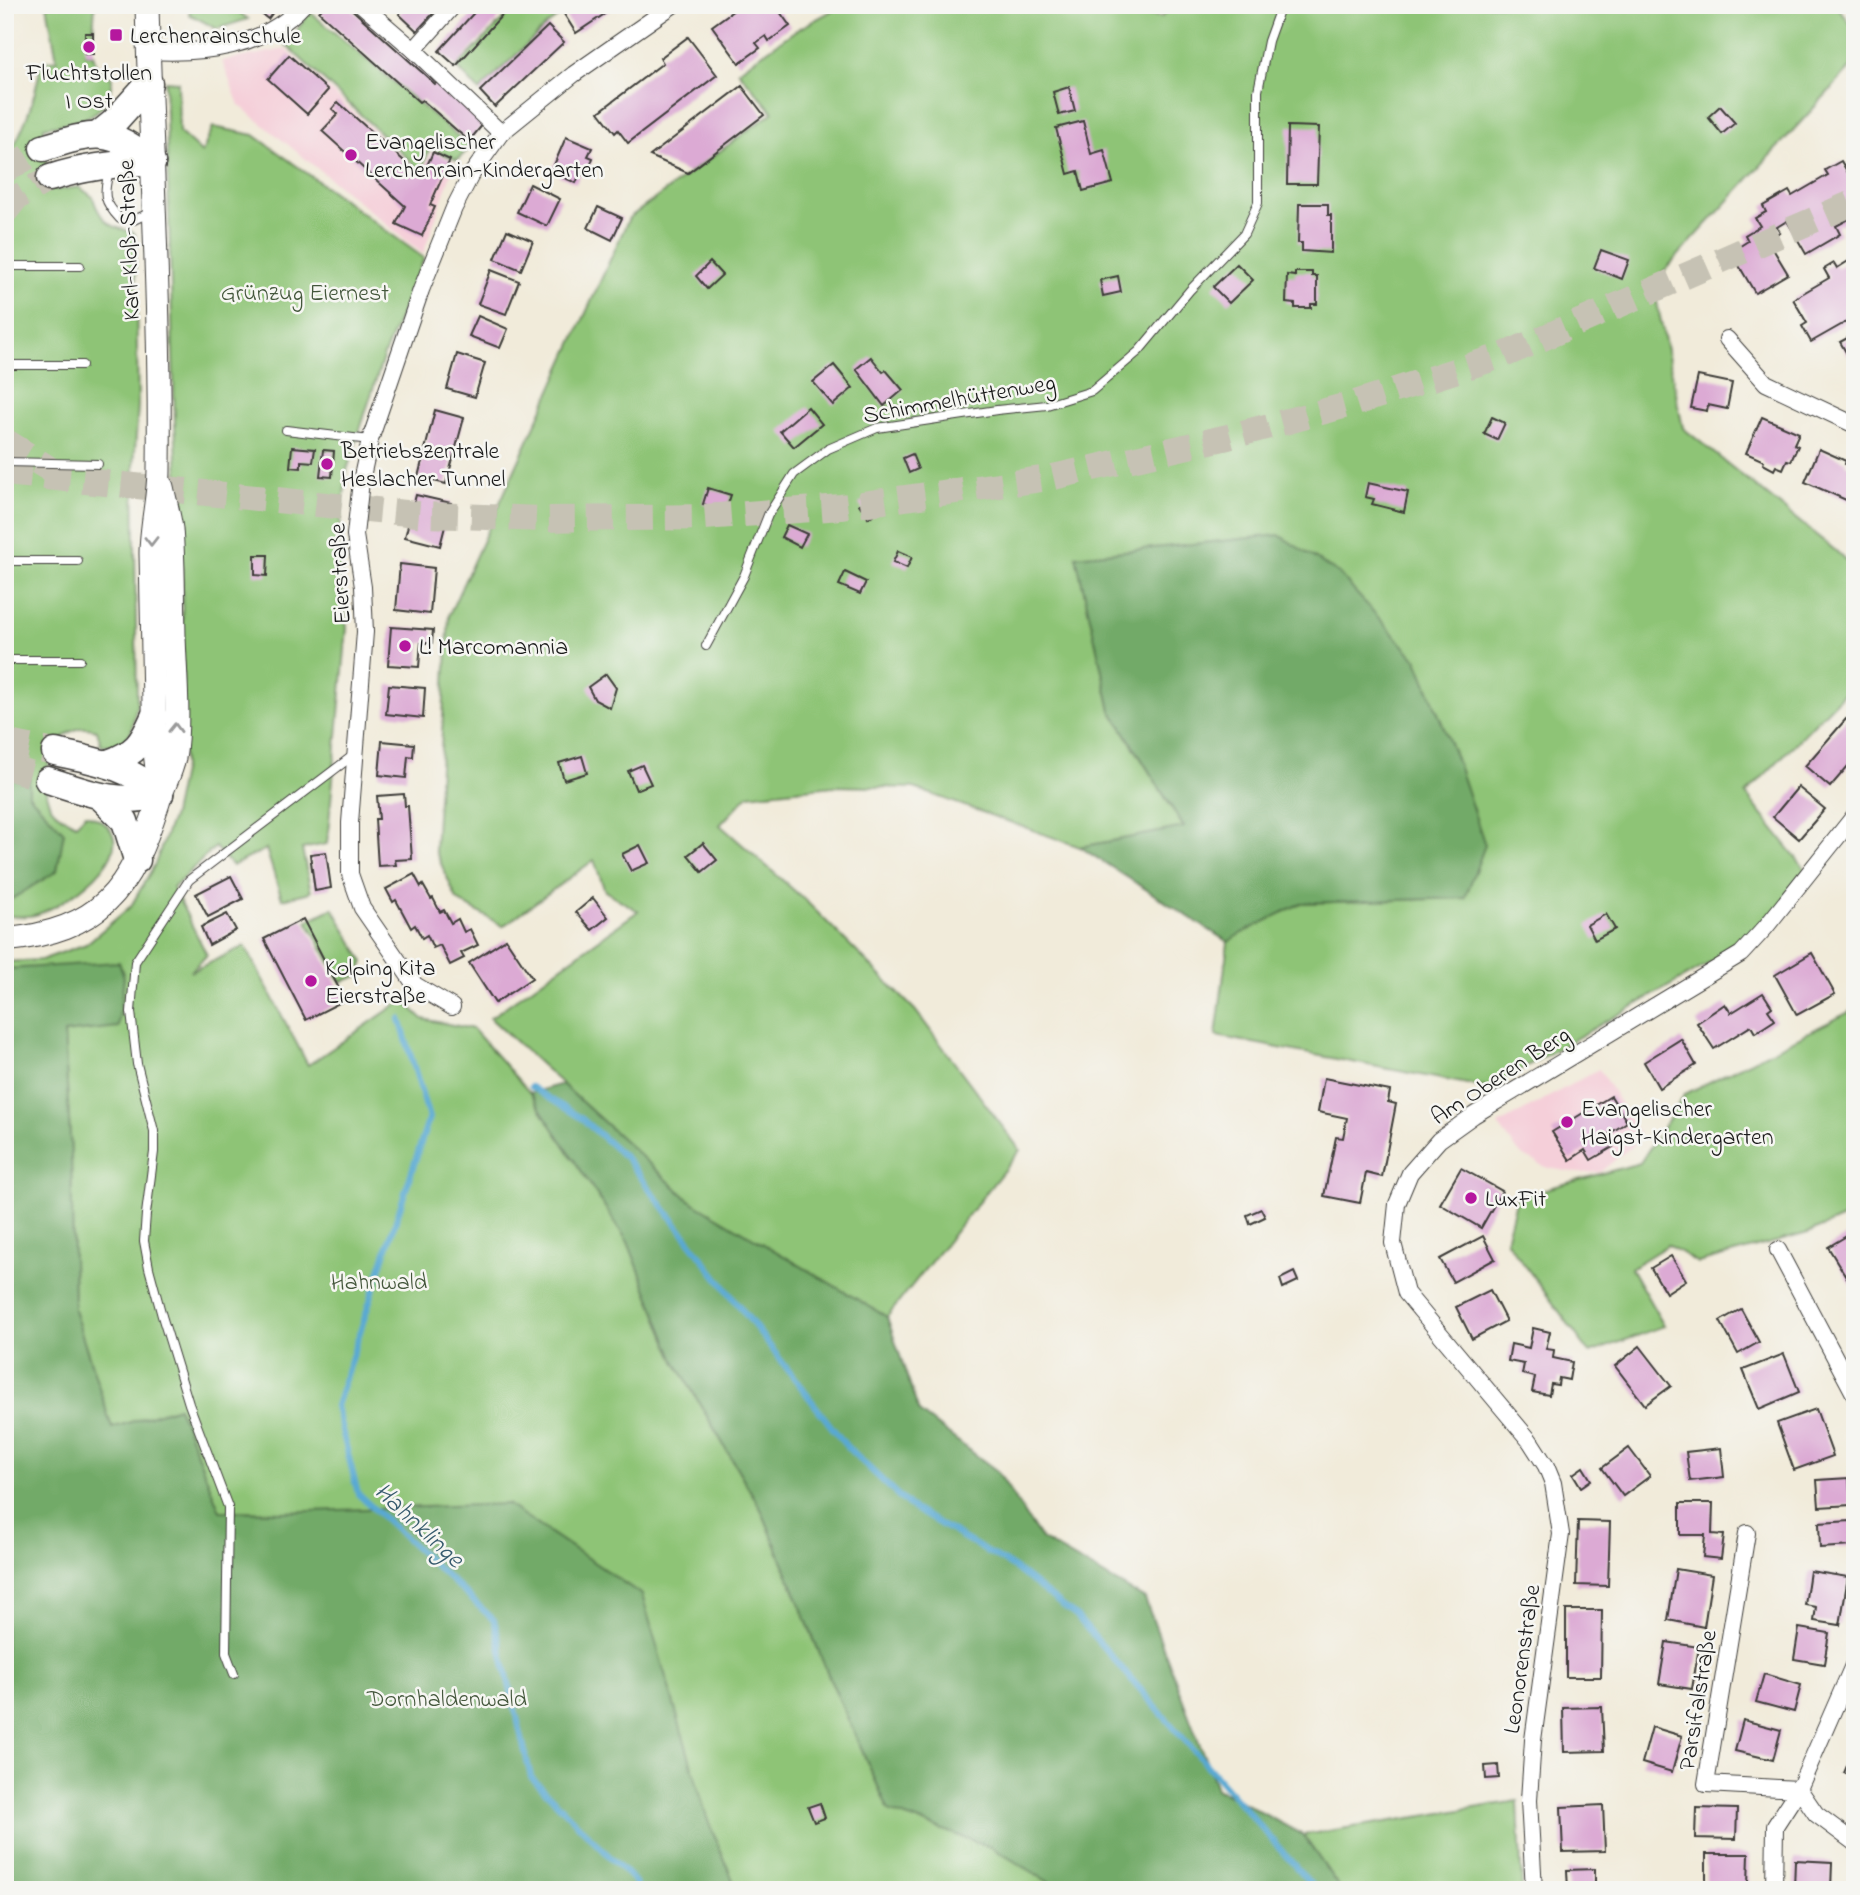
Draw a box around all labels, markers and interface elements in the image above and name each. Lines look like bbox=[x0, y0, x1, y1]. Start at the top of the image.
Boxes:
place label: Lerchenrainschule bbox=[130, 20, 301, 55]
marker: Lerchenrainschule bbox=[108, 27, 124, 43]
marker: Fluchtstollen I Ost bbox=[81, 39, 97, 55]
place label: Fluchtstollen I Ost bbox=[25, 57, 152, 120]
place label: Evangelischer Lerchenrain-Kindergarten bbox=[365, 126, 604, 189]
marker: Evangelischer Lerchenrain-Kindergarten bbox=[343, 147, 359, 163]
street label: Karl-Kloß-Straße bbox=[110, 158, 151, 321]
park label: Grünzug Eiernest bbox=[221, 277, 389, 312]
street label: Schimmelhüttenweg bbox=[860, 366, 1058, 435]
place label: Betriebszentrale Heslacher Tunnel bbox=[340, 435, 506, 498]
marker: Betriebszentrale Heslacher Tunnel bbox=[319, 456, 335, 472]
street label: Eierstraße bbox=[321, 522, 362, 625]
one-way arrow bbox=[143, 536, 159, 547]
place label: L! Marcomannia bbox=[419, 631, 568, 666]
marker: L! Marcomannia bbox=[397, 638, 413, 654]
one-way arrow bbox=[167, 722, 183, 733]
place label: Kolping Kita Eierstraße bbox=[325, 952, 435, 1015]
marker: Kolping Kita Eierstraße bbox=[303, 973, 319, 989]
street label: Am Oberen Berg bbox=[1425, 1019, 1578, 1135]
place label: Evangelischer Haigst-Kindergarten bbox=[1581, 1093, 1774, 1156]
marker: Evangelischer Haigst-Kindergarten bbox=[1559, 1114, 1575, 1130]
place label: LuxFit bbox=[1485, 1183, 1546, 1218]
marker: LuxFit bbox=[1463, 1190, 1479, 1206]
park label: Hahnwald bbox=[331, 1266, 428, 1301]
water label: Hahnklinge bbox=[364, 1474, 472, 1579]
street label: Leonorenstraße bbox=[1496, 1582, 1551, 1736]
street label: Parsifalstraße bbox=[1671, 1628, 1728, 1773]
park label: Dornhaldenwald bbox=[366, 1683, 528, 1718]

